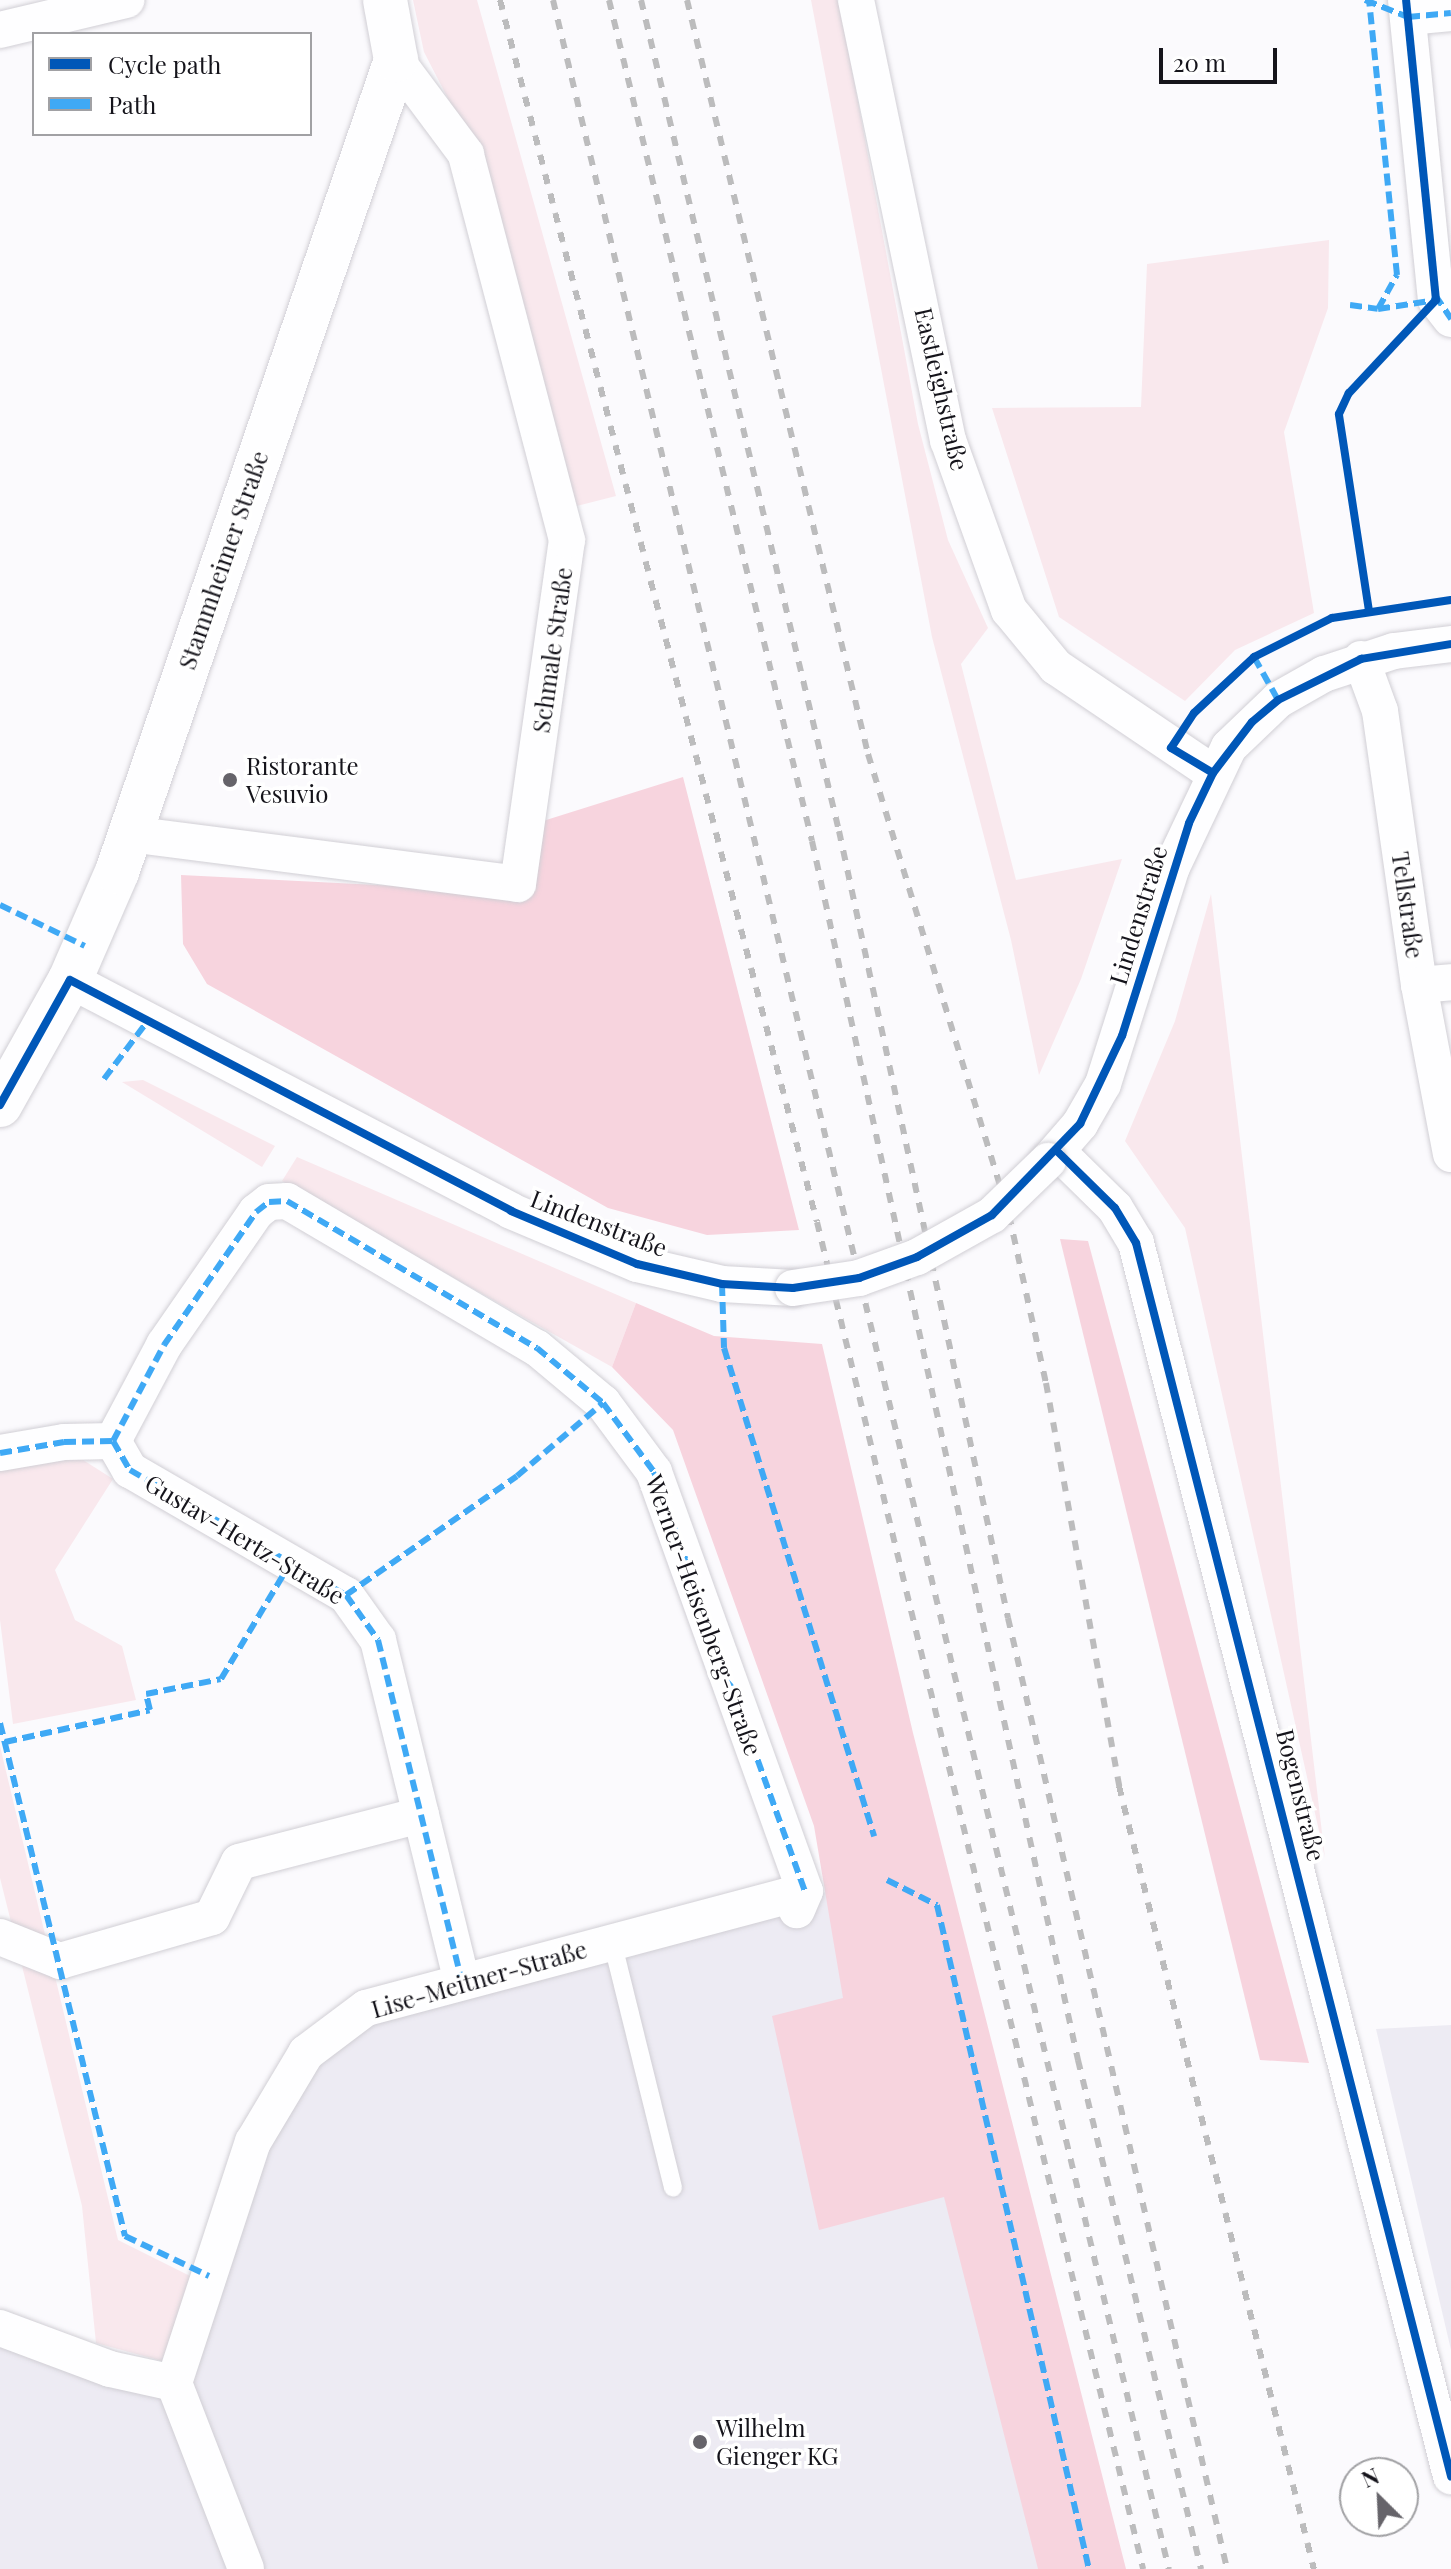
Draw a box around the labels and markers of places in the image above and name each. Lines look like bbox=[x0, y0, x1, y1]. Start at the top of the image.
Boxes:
place label: Ristorante Vesuvio bbox=[246, 752, 359, 808]
marker: Ristorante Vesuvio bbox=[221, 771, 239, 789]
place label: Wilhelm Gienger KG bbox=[716, 2414, 839, 2470]
marker: Wilhelm Gienger KG bbox=[691, 2433, 709, 2451]

